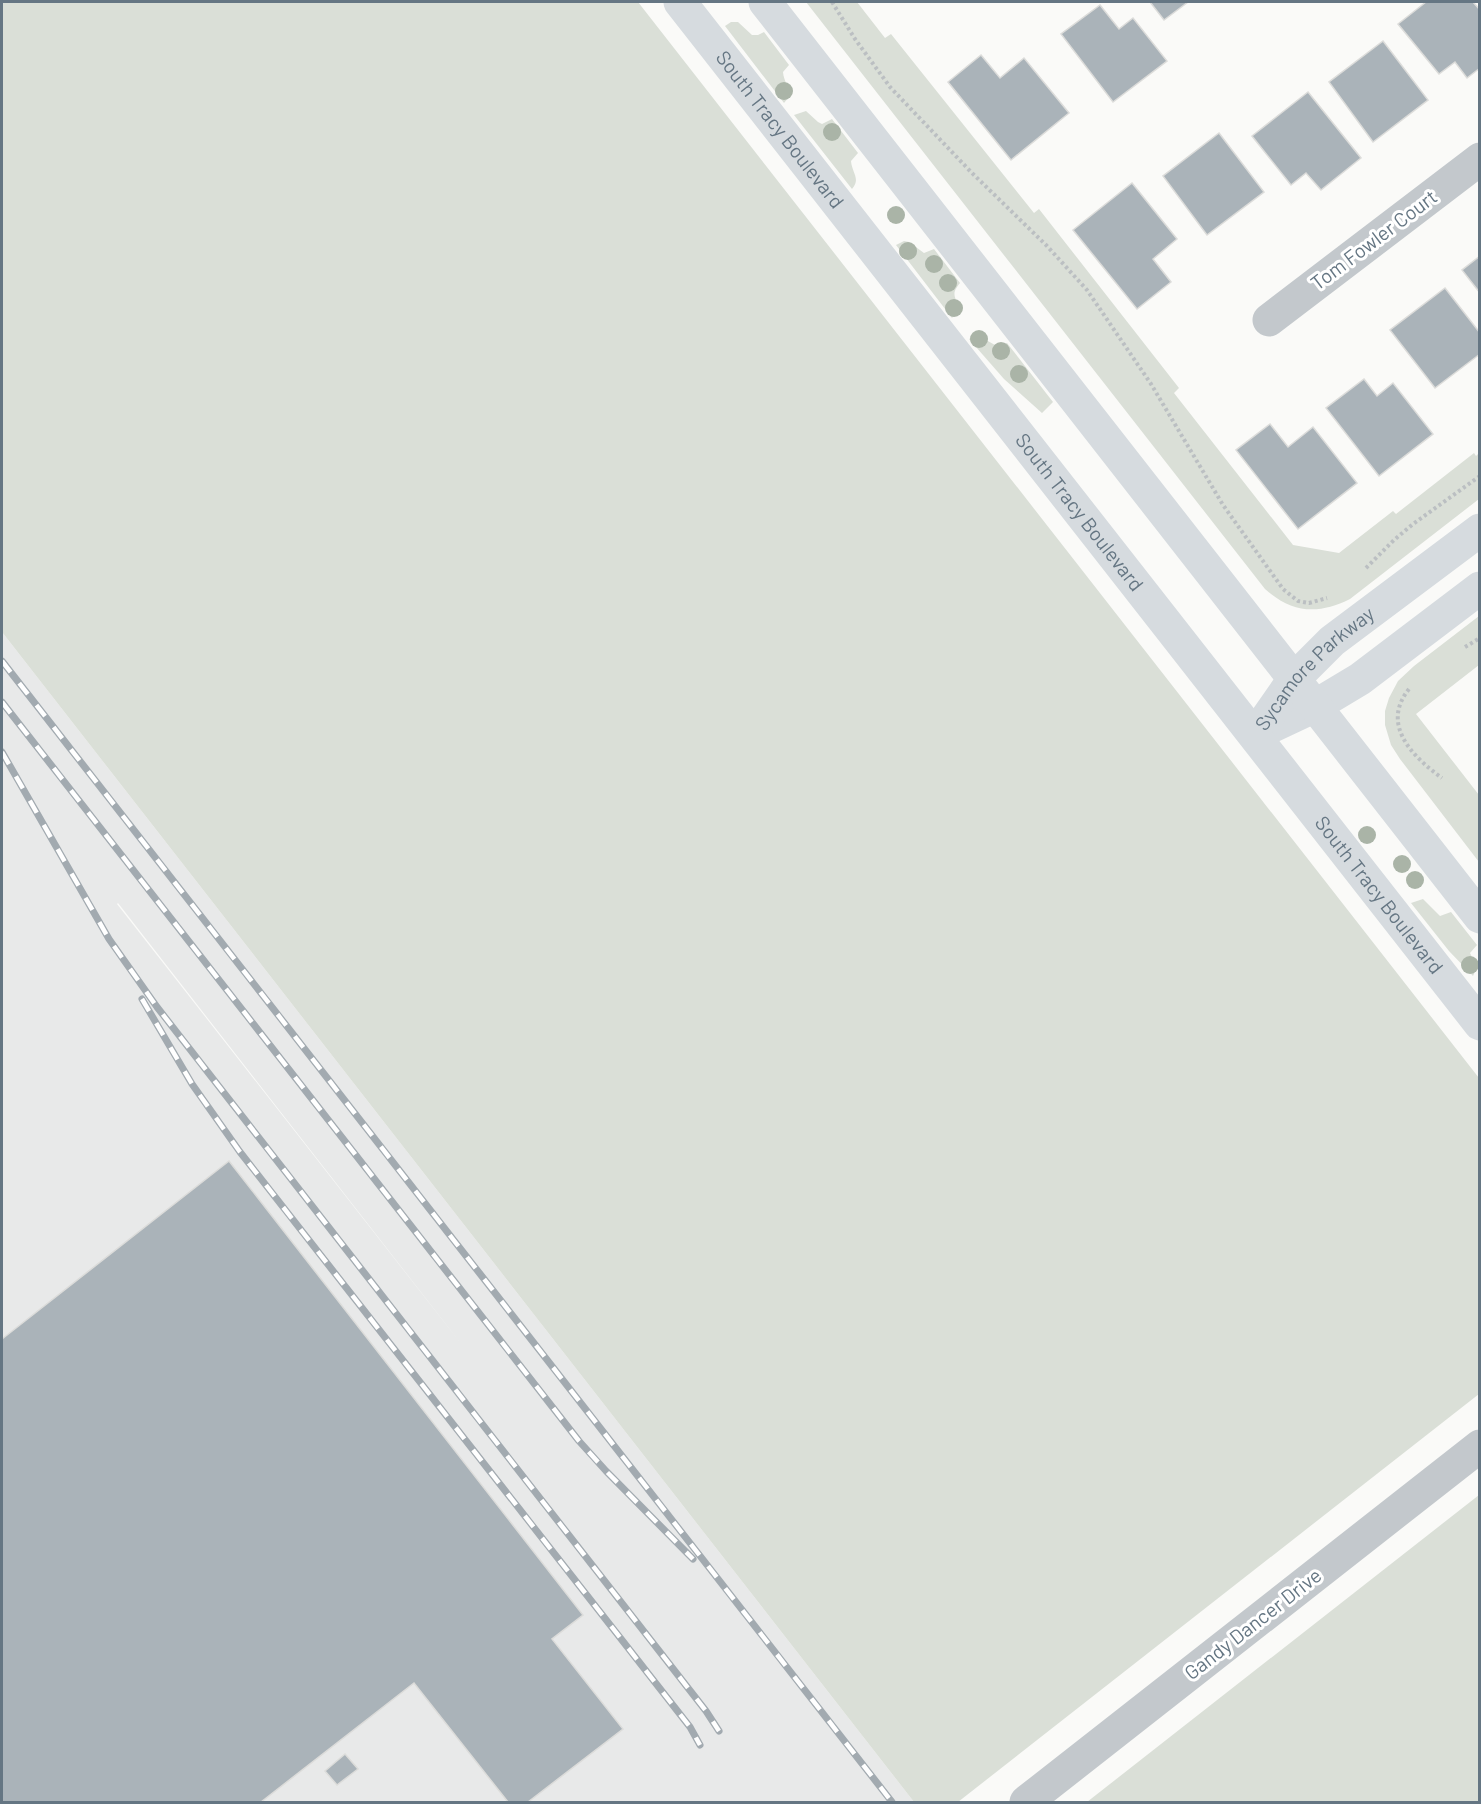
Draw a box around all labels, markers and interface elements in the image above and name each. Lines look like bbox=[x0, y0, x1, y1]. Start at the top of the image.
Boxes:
street label: South Tracy Boulevard bbox=[712, 45, 850, 213]
street label: Tom Fowler Court bbox=[1305, 184, 1441, 295]
street label: South Tracy Boulevard bbox=[1011, 428, 1149, 595]
street label: Sycamore Parkway bbox=[1249, 601, 1378, 734]
street label: South Tracy Boulevard bbox=[1311, 811, 1449, 978]
street label: Gandy Dancer Drive bbox=[1179, 1562, 1326, 1684]

